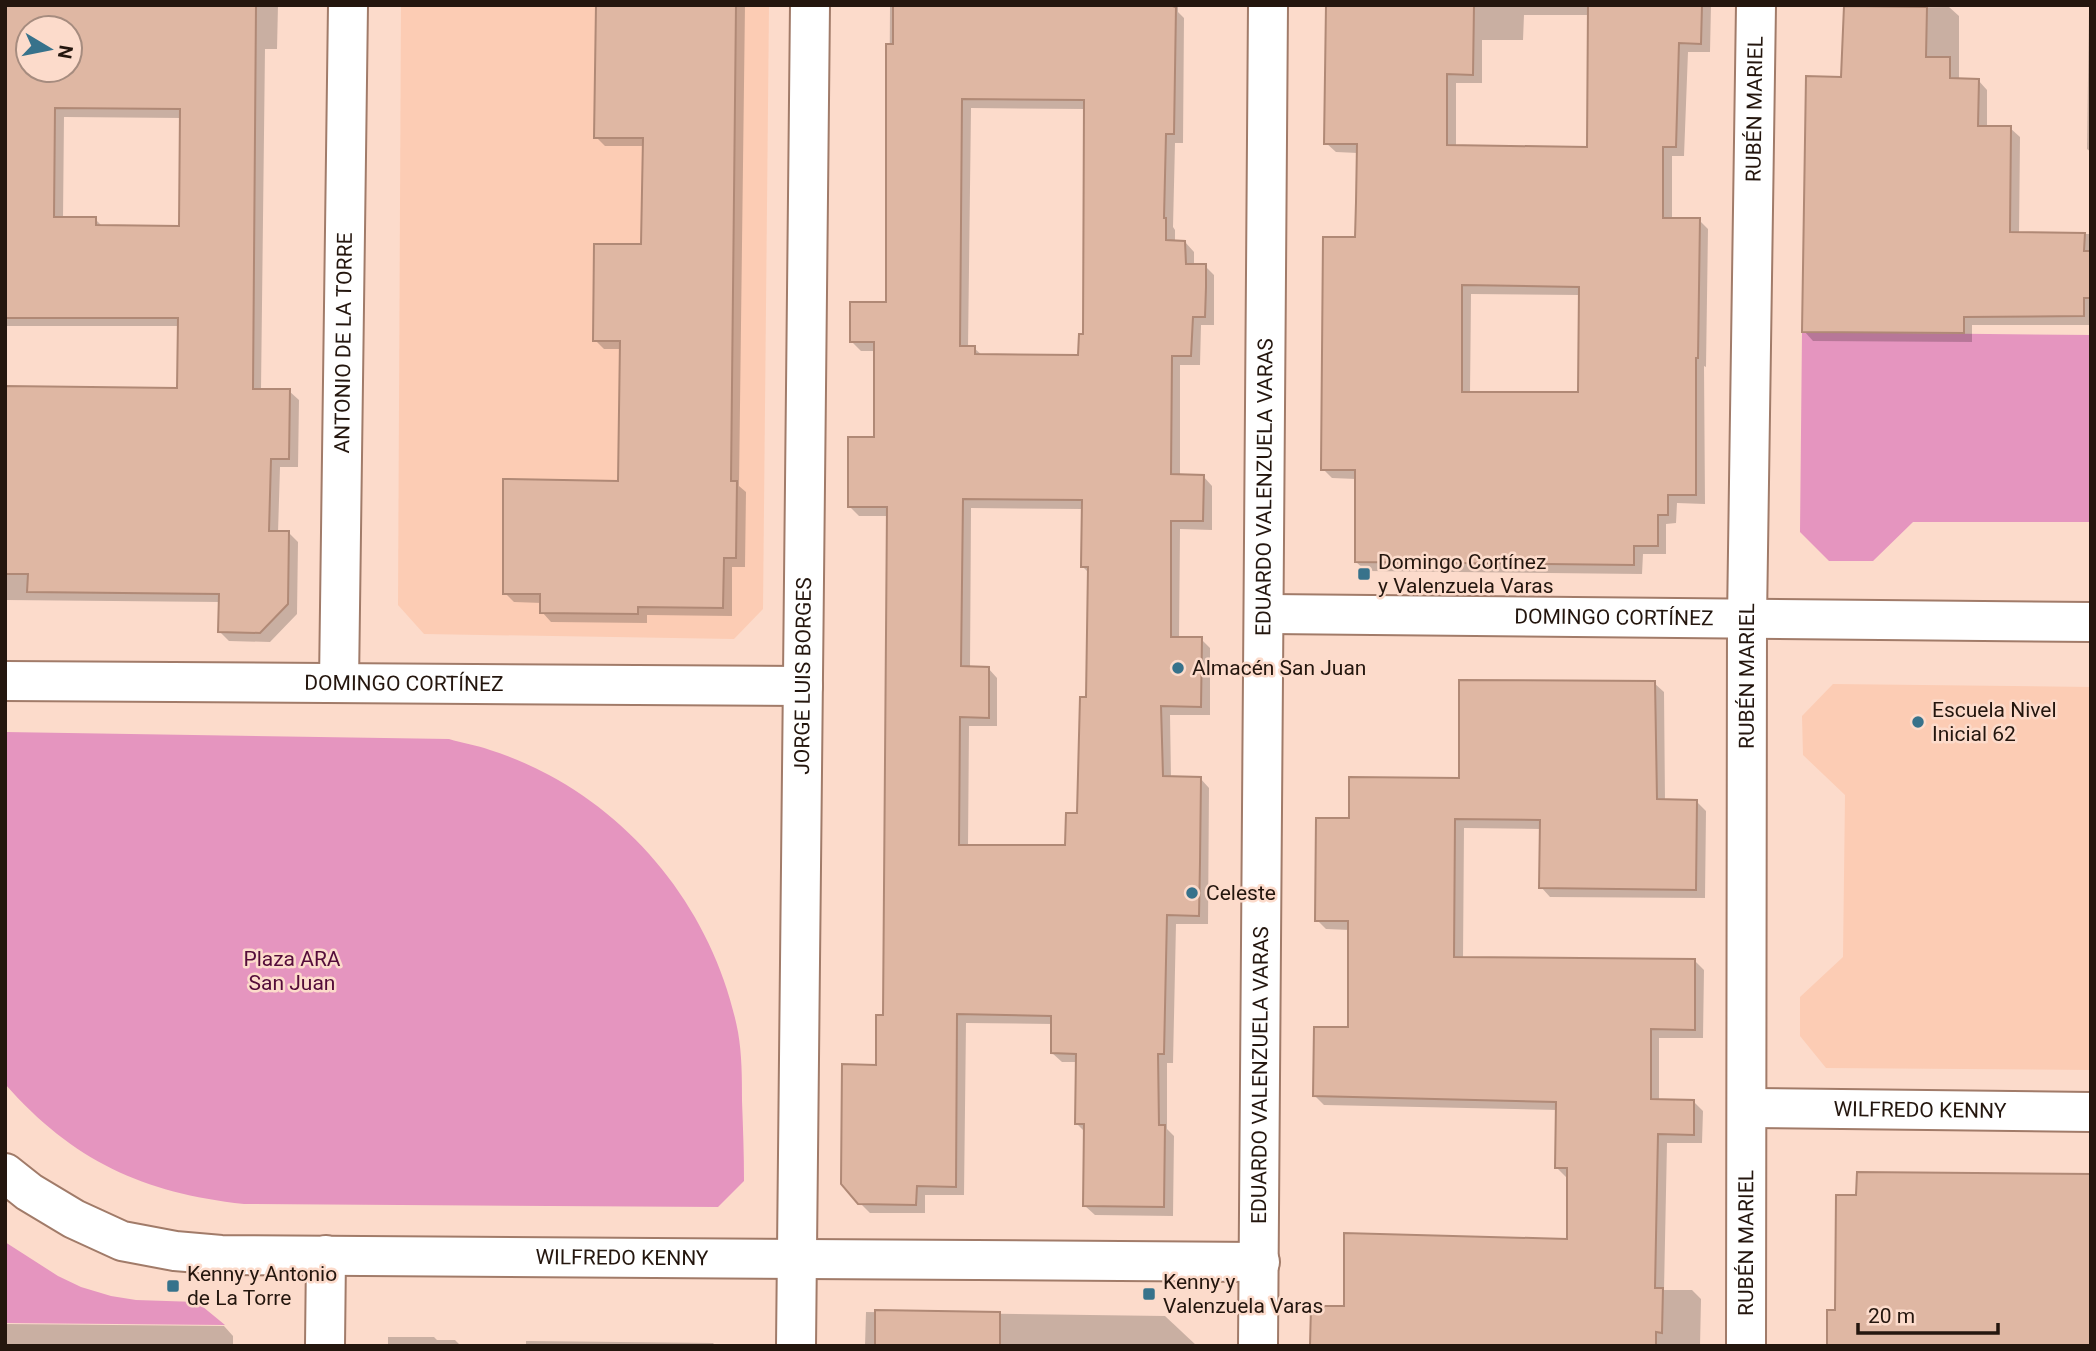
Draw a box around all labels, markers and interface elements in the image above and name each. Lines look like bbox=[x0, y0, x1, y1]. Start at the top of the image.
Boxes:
north arrow bbox=[14, 14, 84, 84]
street label: RUBÉN MARIEL bbox=[1741, 36, 1768, 182]
text: N bbox=[53, 43, 78, 60]
street label: ANTONIO DE LA TORRE bbox=[330, 232, 357, 454]
street label: EDUARDO VALENZUELA VARAS bbox=[1251, 338, 1278, 636]
place label: Domingo Cortínez y Valenzuela Varas bbox=[1378, 550, 1553, 598]
marker: Domingo Cortínez y Valenzuela Varas bbox=[1356, 566, 1372, 582]
street label: JORGE LUIS BORGES bbox=[790, 577, 816, 775]
street label: RUBÉN MARIEL bbox=[1735, 603, 1759, 749]
street label: DOMINGO CORTÍNEZ bbox=[1514, 604, 1714, 630]
place label: Almacén San Juan bbox=[1192, 656, 1366, 680]
marker: Almacén San Juan bbox=[1170, 660, 1186, 676]
street label: DOMINGO CORTÍNEZ bbox=[304, 671, 504, 696]
place label: Escuela Nivel Inicial 62 bbox=[1932, 698, 2057, 746]
marker: Escuela Nivel Inicial 62 bbox=[1910, 714, 1926, 730]
place label: Celeste bbox=[1206, 881, 1276, 905]
marker: Celeste bbox=[1184, 885, 1200, 901]
street label: EDUARDO VALENZUELA VARAS bbox=[1247, 926, 1273, 1224]
park label: Plaza ARA San Juan bbox=[243, 947, 341, 995]
street label: WILFREDO KENNY bbox=[1833, 1097, 2007, 1123]
street label: RUBÉN MARIEL bbox=[1734, 1170, 1758, 1316]
street label: WILFREDO KENNY bbox=[535, 1245, 709, 1270]
place label: Kenny y Antonio de La Torre bbox=[187, 1262, 337, 1310]
place label: Kenny y Valenzuela Varas bbox=[1163, 1270, 1323, 1318]
marker: Kenny y Antonio de La Torre bbox=[165, 1278, 181, 1294]
marker: Kenny y Valenzuela Varas bbox=[1141, 1286, 1157, 1302]
scale bar bbox=[1858, 1292, 1998, 1336]
text: 20 m bbox=[1868, 1304, 1915, 1328]

